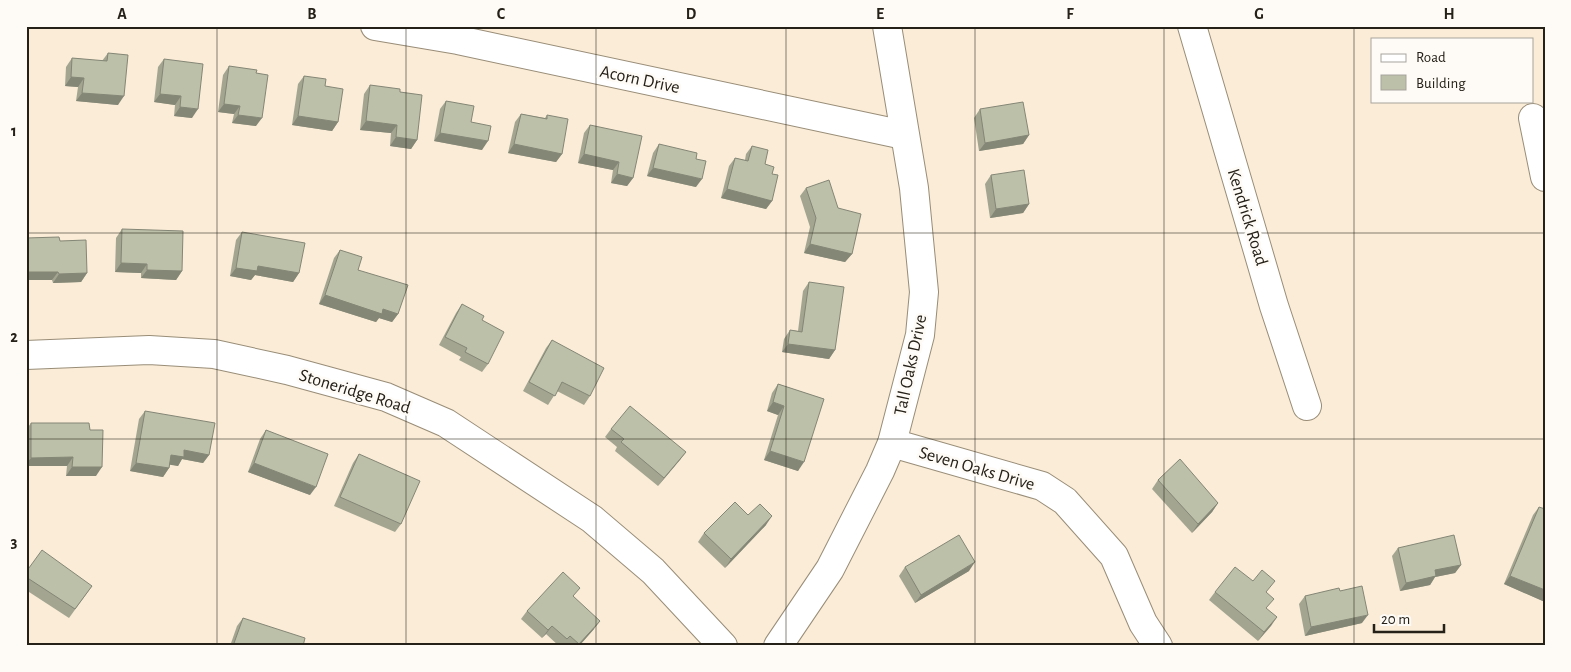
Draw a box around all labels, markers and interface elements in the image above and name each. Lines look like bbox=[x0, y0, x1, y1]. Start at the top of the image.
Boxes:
text: A bbox=[117, 6, 127, 22]
text: B bbox=[307, 6, 317, 22]
text: C bbox=[497, 6, 506, 22]
text: D bbox=[686, 6, 697, 22]
text: E bbox=[876, 6, 884, 22]
text: F bbox=[1066, 6, 1074, 22]
text: G bbox=[1254, 6, 1264, 22]
text: H bbox=[1443, 6, 1455, 22]
legend bbox=[1371, 38, 1534, 102]
text: Road bbox=[1416, 50, 1446, 65]
street label: Acorn Drive bbox=[598, 63, 681, 97]
text: Building bbox=[1416, 76, 1466, 91]
text: 1 bbox=[11, 123, 17, 139]
street label: Kendrick Road bbox=[1224, 167, 1270, 268]
street label: Tall Oaks Drive bbox=[891, 313, 930, 417]
text: 2 bbox=[10, 329, 18, 345]
street label: Stoneridge Road bbox=[297, 366, 413, 417]
street label: Seven Oaks Drive bbox=[917, 444, 1037, 494]
text: 3 bbox=[11, 534, 18, 550]
scale bar bbox=[1374, 602, 1444, 634]
text: 20 m bbox=[1381, 612, 1410, 627]

